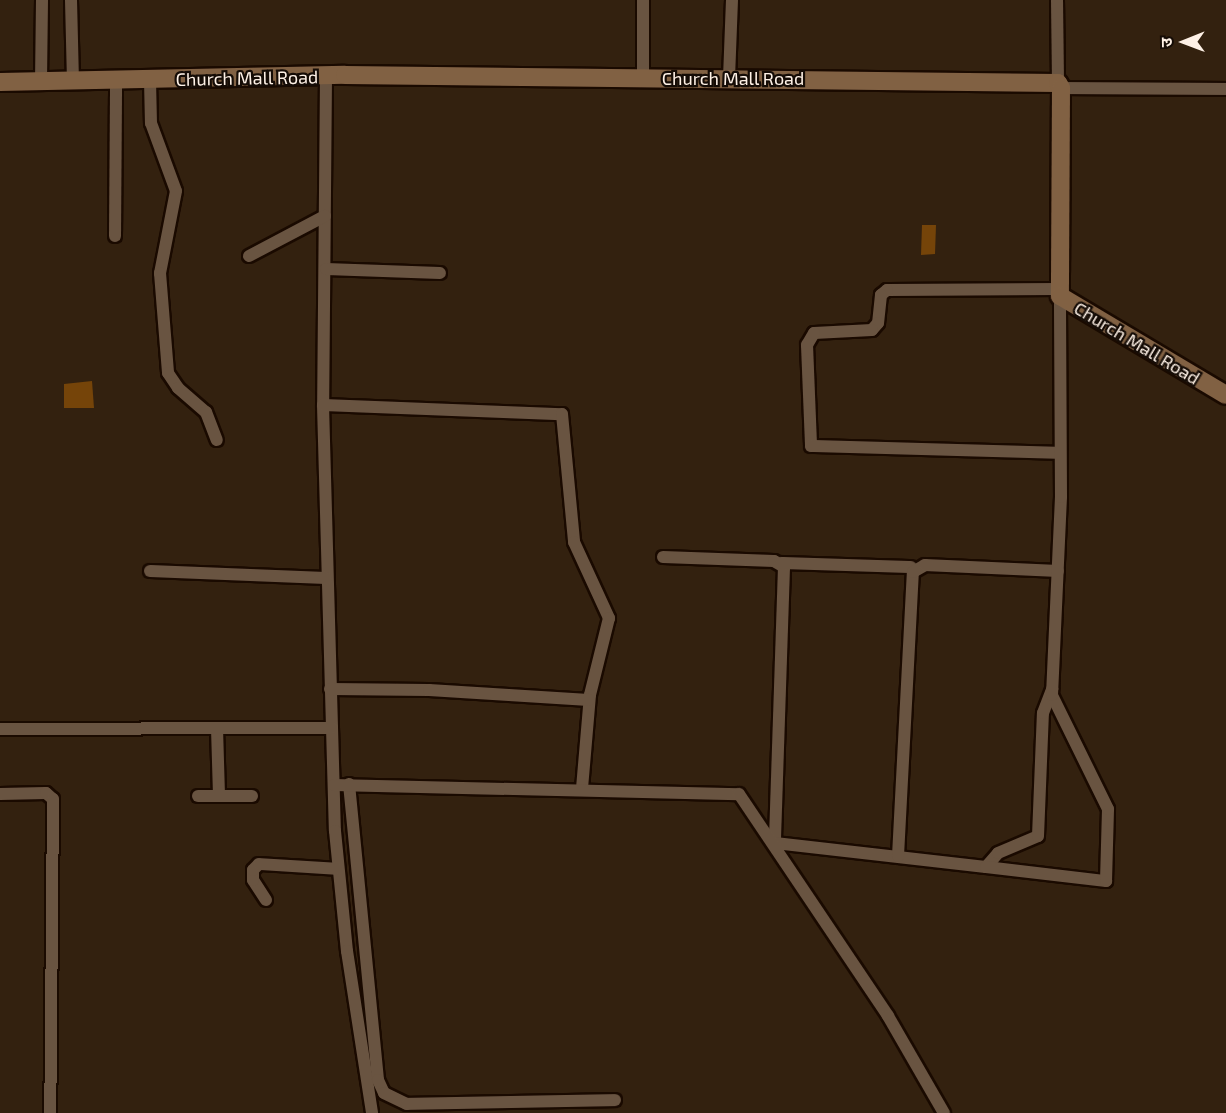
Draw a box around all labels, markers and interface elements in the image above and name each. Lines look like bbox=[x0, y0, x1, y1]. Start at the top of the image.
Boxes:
north arrow bbox=[1154, 12, 1214, 72]
text: उ bbox=[1156, 37, 1175, 47]
street label: Church Mall Road bbox=[175, 66, 319, 90]
street label: Church Mall Road bbox=[661, 67, 805, 89]
street label: Church Mall Road bbox=[1070, 297, 1204, 389]

